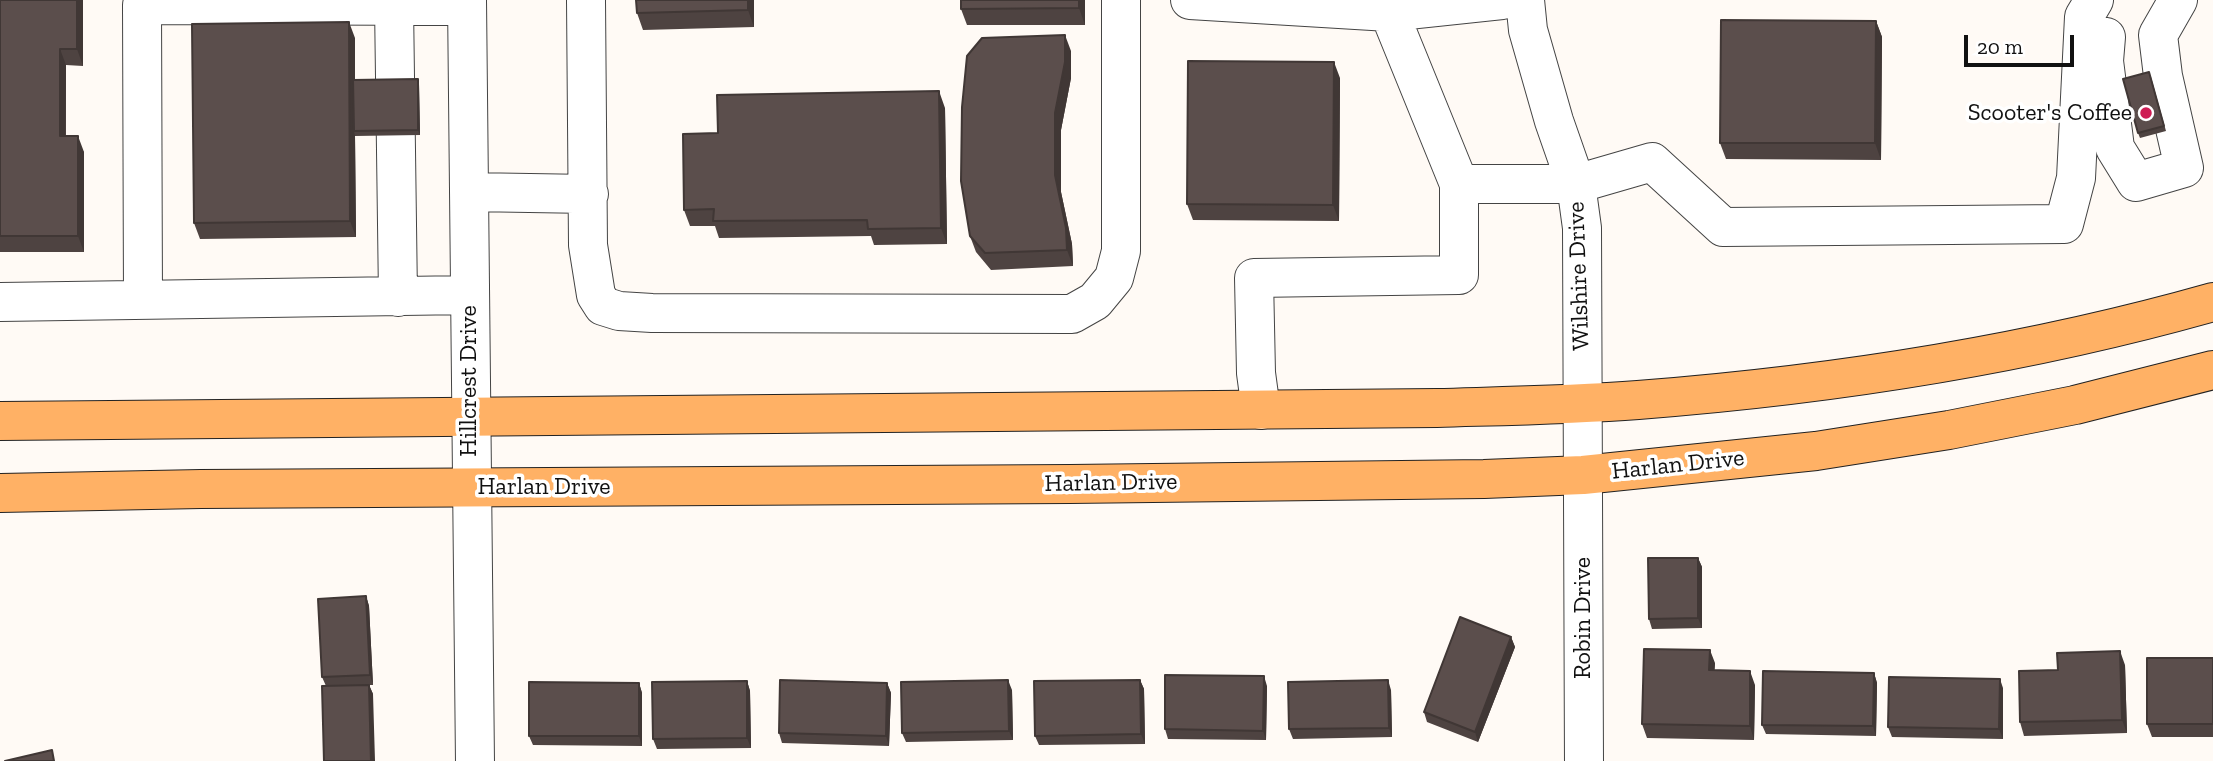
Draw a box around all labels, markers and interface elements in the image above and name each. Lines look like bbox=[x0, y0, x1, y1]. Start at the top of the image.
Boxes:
scale bar bbox=[1968, 21, 2078, 65]
text: 20 m bbox=[1977, 34, 2023, 59]
place label: Scooter's Coffee bbox=[1968, 99, 2132, 127]
marker: Scooter's Coffee bbox=[2138, 105, 2154, 121]
street label: Wilshire Drive bbox=[1562, 201, 1596, 351]
street label: Hillcrest Drive bbox=[455, 305, 483, 457]
street label: Harlan Drive bbox=[1610, 444, 1746, 486]
street label: Harlan Drive bbox=[1044, 467, 1178, 499]
street label: Harlan Drive bbox=[477, 473, 611, 501]
street label: Robin Drive bbox=[1569, 557, 1597, 679]

